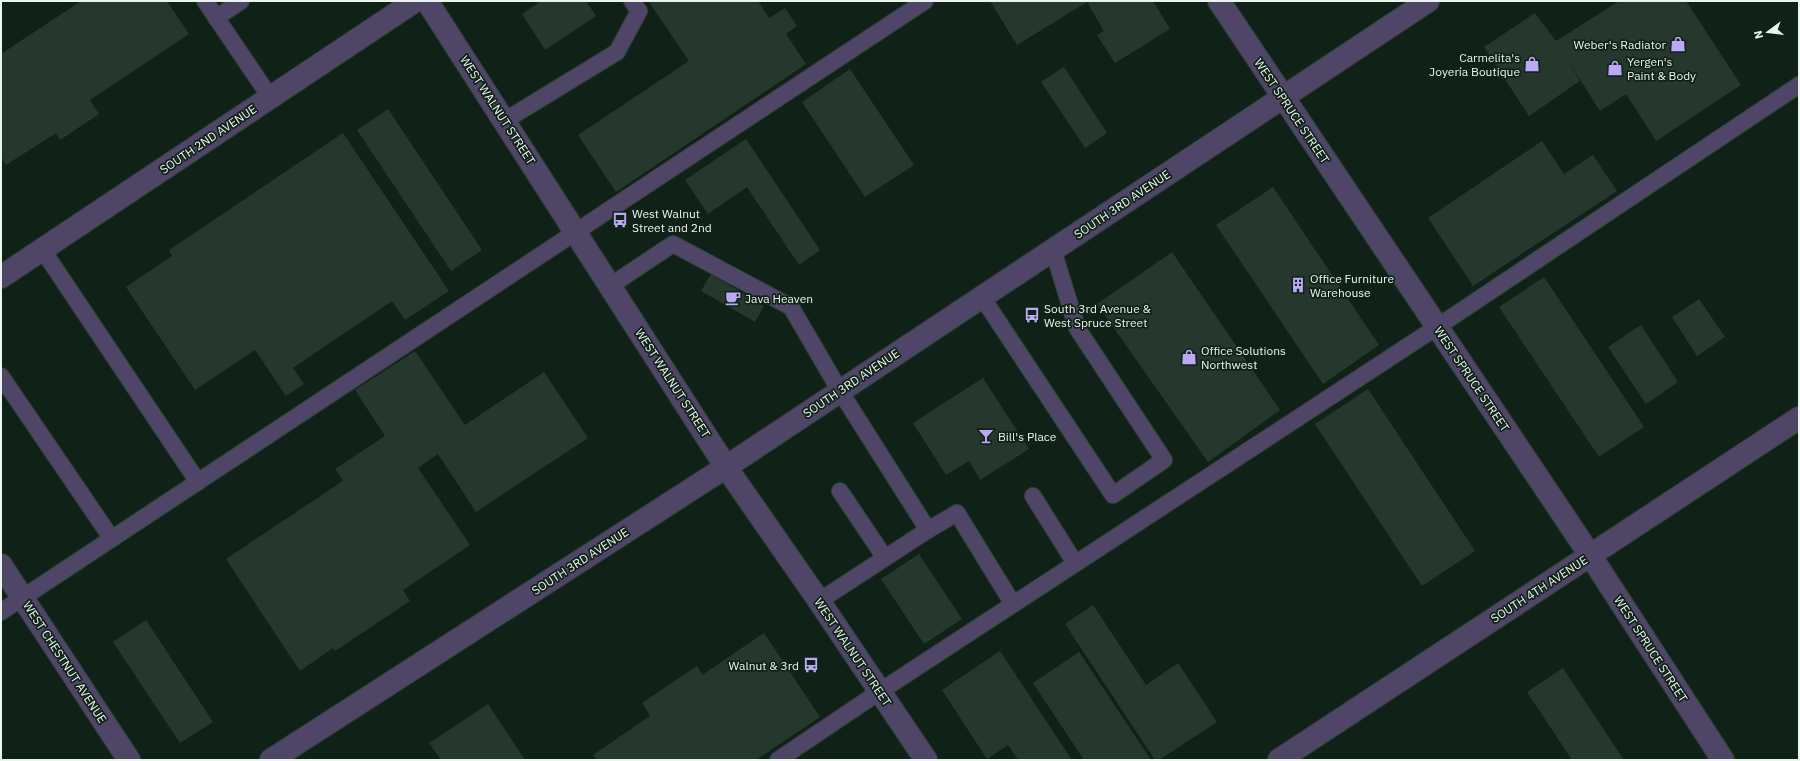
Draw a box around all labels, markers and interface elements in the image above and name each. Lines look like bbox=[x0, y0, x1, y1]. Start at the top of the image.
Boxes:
north arrow bbox=[1748, 12, 1788, 52]
text: N bbox=[1751, 29, 1766, 40]
shop icon: Weber's Radiator bbox=[1669, 35, 1687, 53]
place label: Weber's Radiator bbox=[1573, 37, 1667, 52]
place label: Carmelita's Joyería Boutique bbox=[1429, 50, 1520, 79]
street label: WEST WALNUT STREET bbox=[457, 53, 539, 167]
place label: Yergen's Paint & Body bbox=[1627, 54, 1696, 83]
shop icon: Carmelita's Joyería Boutique bbox=[1523, 55, 1541, 73]
street label: WEST SPRUCE STREET bbox=[1251, 56, 1333, 167]
shop icon: Yergen's Paint & Body bbox=[1606, 59, 1624, 77]
street label: SOUTH 2ND AVENUE bbox=[157, 101, 259, 177]
street label: SOUTH 3RD AVENUE bbox=[1071, 166, 1173, 242]
place label: West Walnut Street and 2nd bbox=[632, 206, 712, 235]
bus stop icon: West Walnut Street and 2nd bbox=[611, 211, 629, 229]
place label: Office Furniture Warehouse bbox=[1310, 271, 1394, 300]
building icon: Office Furniture Warehouse bbox=[1289, 276, 1307, 294]
cafe icon: Java Heaven bbox=[724, 289, 742, 307]
place label: Java Heaven bbox=[745, 291, 813, 306]
place label: South 3rd Avenue & West Spruce Street bbox=[1044, 301, 1152, 330]
bus stop icon: South 3rd Avenue & West Spruce Street bbox=[1023, 306, 1041, 324]
street label: WEST SPRUCE STREET bbox=[1431, 324, 1513, 435]
street label: WEST WALNUT STREET bbox=[632, 326, 714, 440]
place label: Office Solutions Northwest bbox=[1201, 343, 1286, 372]
street label: SOUTH 3RD AVENUE bbox=[800, 345, 902, 421]
shop icon: Office Solutions Northwest bbox=[1180, 348, 1198, 366]
bar icon: Bill's Place bbox=[977, 427, 995, 445]
place label: Bill's Place bbox=[998, 429, 1057, 444]
street label: SOUTH 3RD AVENUE bbox=[529, 524, 631, 598]
street label: SOUTH 4TH AVENUE bbox=[1488, 552, 1590, 626]
street label: WEST SPRUCE STREET bbox=[1611, 593, 1691, 705]
street label: WEST WALNUT STREET bbox=[811, 595, 895, 709]
street label: WEST CHESTNUT AVENUE bbox=[20, 598, 110, 726]
bus stop icon: Walnut & 3rd bbox=[802, 656, 820, 674]
place label: Walnut & 3rd bbox=[728, 658, 799, 673]

